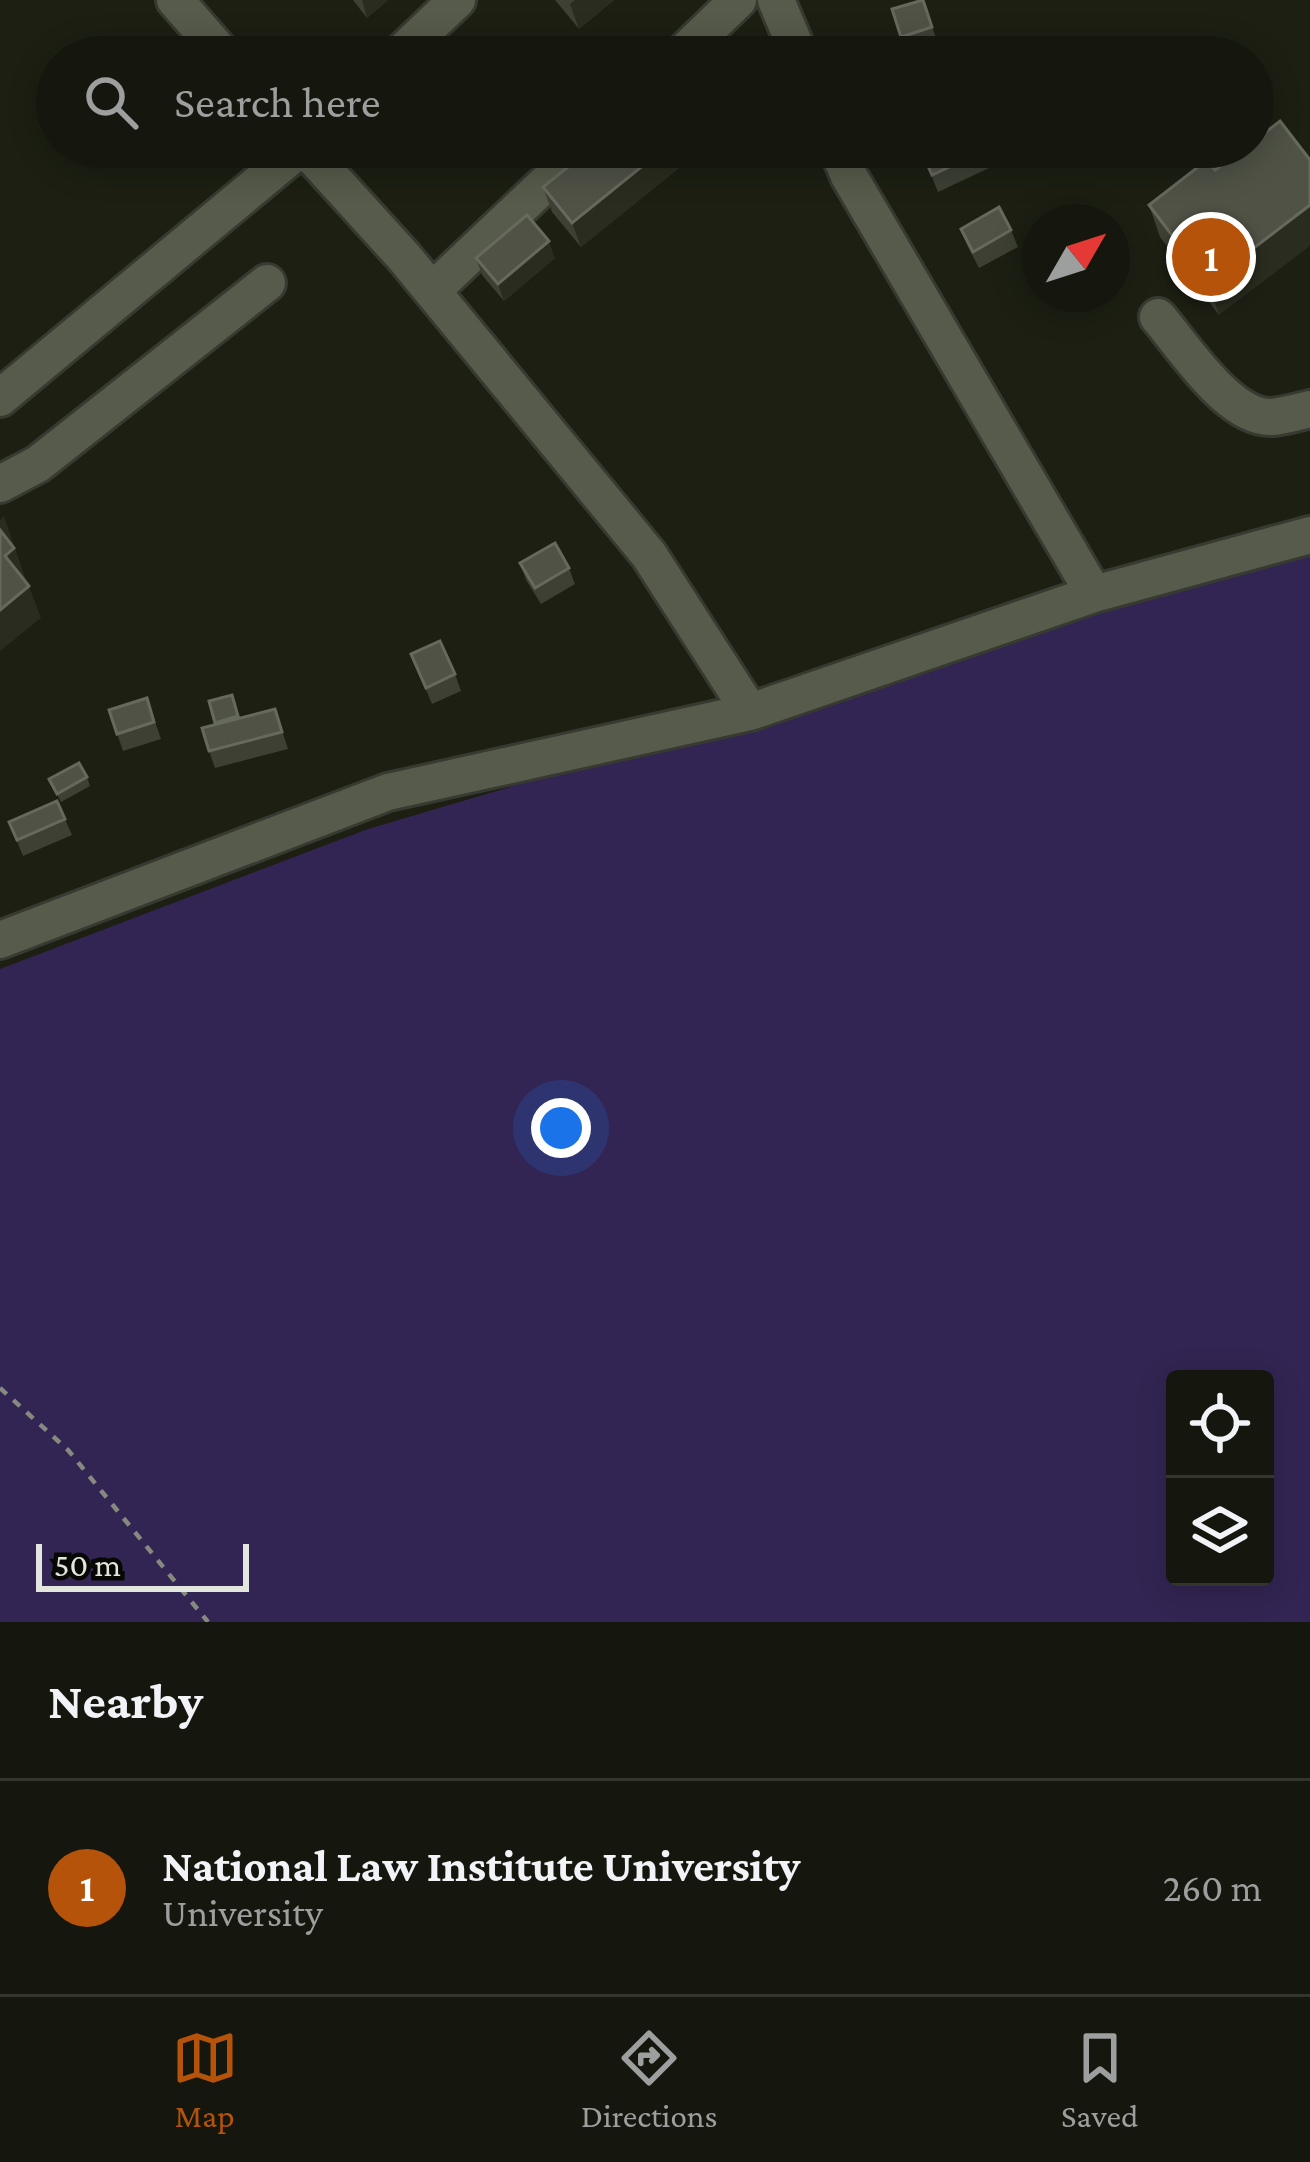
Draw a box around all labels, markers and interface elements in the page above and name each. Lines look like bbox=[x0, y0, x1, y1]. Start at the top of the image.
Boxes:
search box bbox=[36, 36, 1274, 168]
icon: search bbox=[78, 69, 144, 135]
text: Search here bbox=[174, 77, 381, 127]
north arrow bbox=[1022, 204, 1130, 312]
pin: 1 bbox=[1172, 212, 1250, 302]
your location bbox=[531, 1098, 591, 1158]
map controls bbox=[1166, 1370, 1274, 1586]
button: locate bbox=[1166, 1370, 1274, 1478]
button: layers bbox=[1166, 1478, 1274, 1586]
scale bar bbox=[36, 1538, 249, 1591]
text: 50 m bbox=[54, 1546, 121, 1583]
text: Nearby bbox=[48, 1672, 203, 1729]
text: National Law Institute University bbox=[162, 1841, 801, 1891]
text: 1 bbox=[80, 1866, 94, 1909]
text: 260 m bbox=[1163, 1866, 1262, 1909]
text: University bbox=[162, 1891, 323, 1934]
tab: Map bbox=[172, 2025, 238, 2134]
tab: Directions bbox=[581, 2025, 718, 2134]
tab: Saved bbox=[1061, 2025, 1138, 2134]

